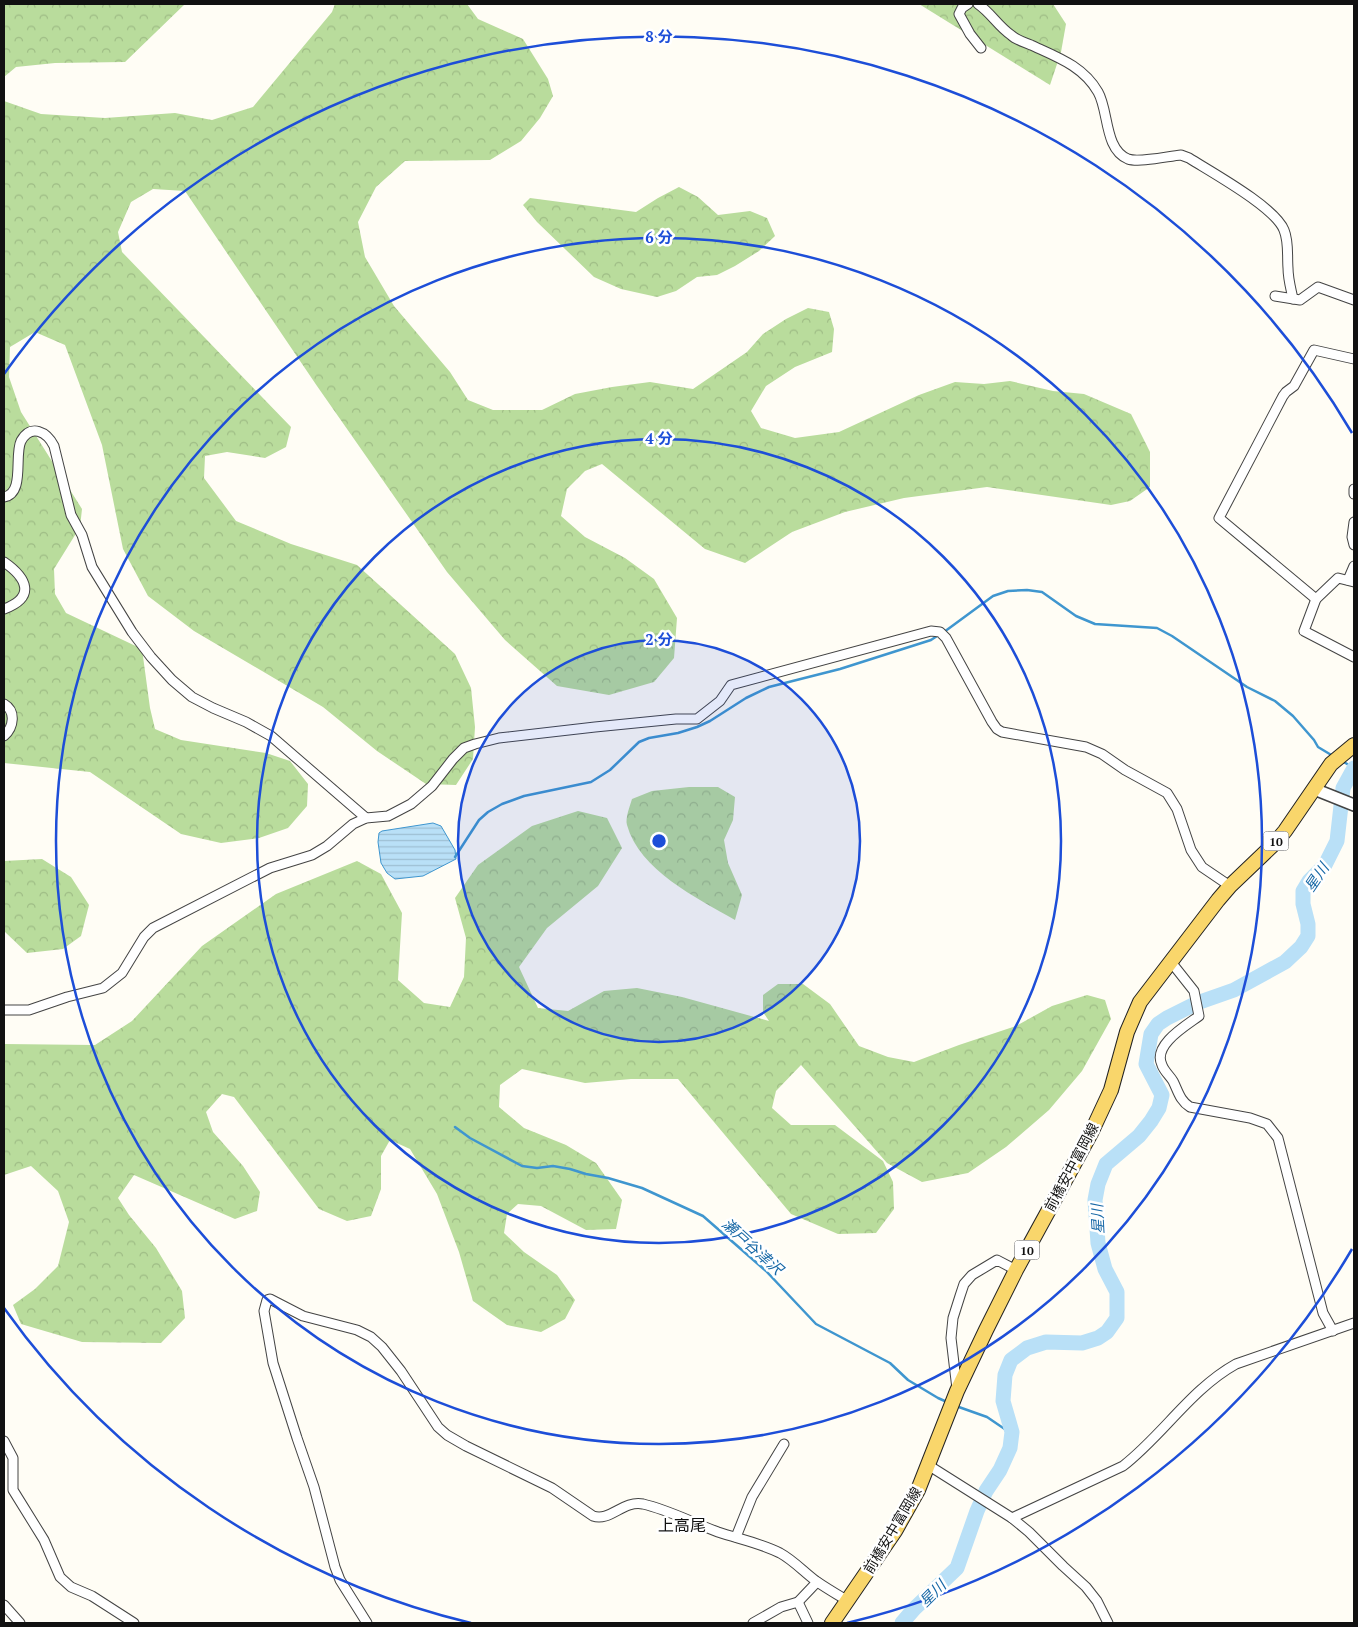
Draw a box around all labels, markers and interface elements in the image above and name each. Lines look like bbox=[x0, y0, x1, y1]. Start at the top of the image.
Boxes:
text: 8 分 bbox=[645, 26, 673, 46]
text: 6 分 bbox=[645, 227, 673, 247]
text: 4 分 bbox=[645, 428, 673, 448]
text: 2 分 bbox=[645, 629, 673, 649]
road number: 10 bbox=[1264, 831, 1288, 850]
centre of rings bbox=[650, 832, 668, 850]
water label: 星川 bbox=[1299, 857, 1334, 895]
street label: 前橋安中富岡線 bbox=[1040, 1119, 1102, 1215]
water label: 星川 bbox=[1086, 1202, 1108, 1235]
water label: 瀬戸谷津沢 bbox=[718, 1213, 789, 1280]
road number: 10 bbox=[1014, 1240, 1040, 1260]
street label: 前橋安中富岡線 bbox=[859, 1483, 925, 1577]
district label: 上高尾 bbox=[658, 1514, 706, 1536]
water label: 星川 bbox=[914, 1574, 951, 1611]

